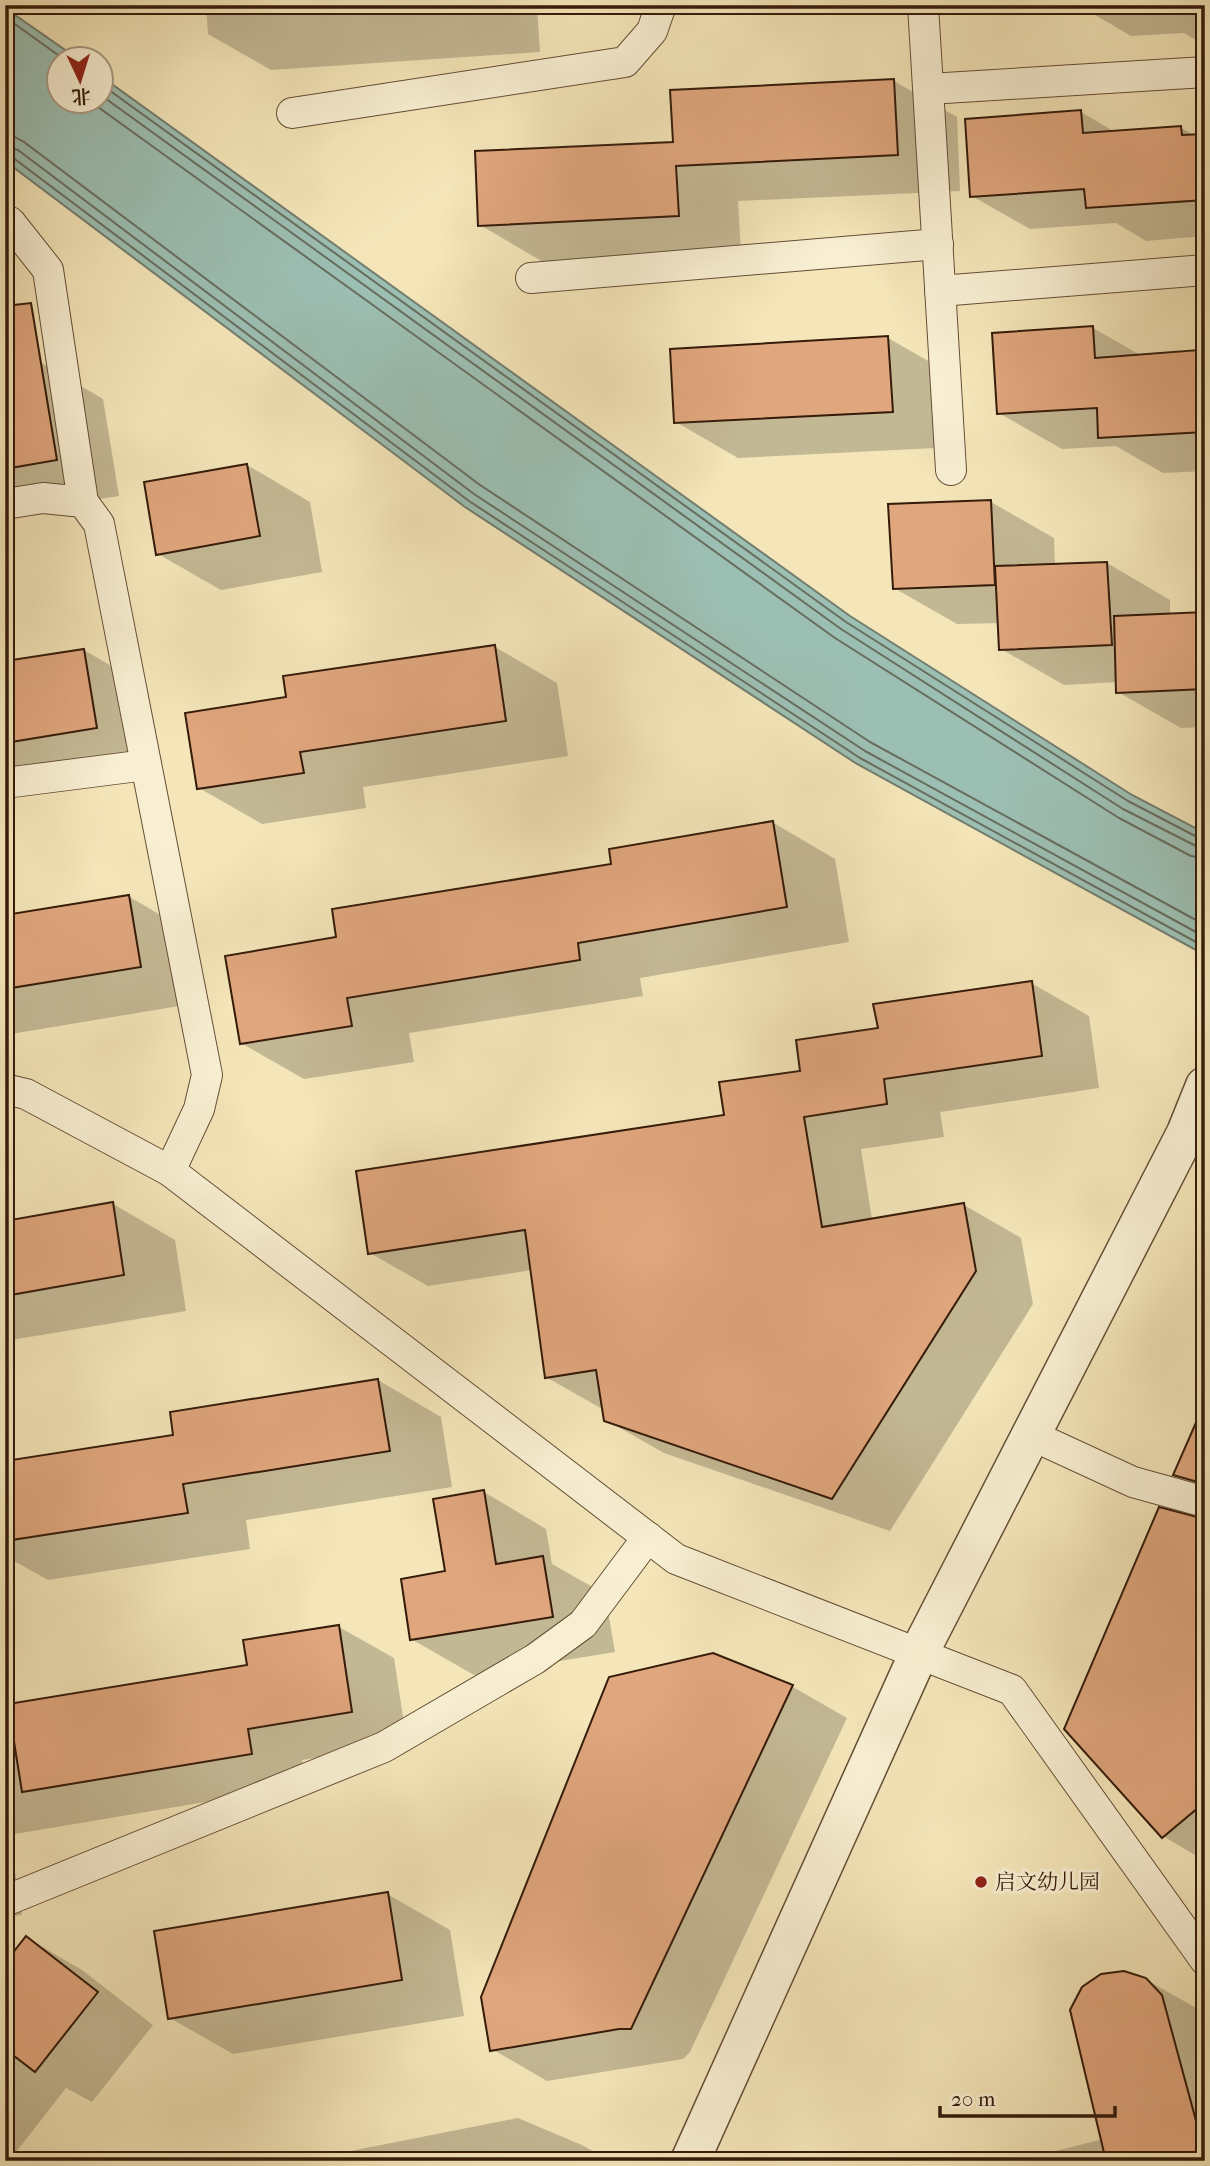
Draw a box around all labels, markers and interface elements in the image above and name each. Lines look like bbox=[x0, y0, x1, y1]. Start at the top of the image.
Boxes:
north arrow bbox=[46, 46, 116, 116]
text: 北 bbox=[71, 84, 91, 108]
place label: 启文幼儿园 bbox=[995, 1870, 1100, 1894]
marker: 启文幼儿园 bbox=[973, 1874, 989, 1890]
scale bar bbox=[940, 2075, 1116, 2119]
text: 20 m bbox=[951, 2087, 996, 2111]

